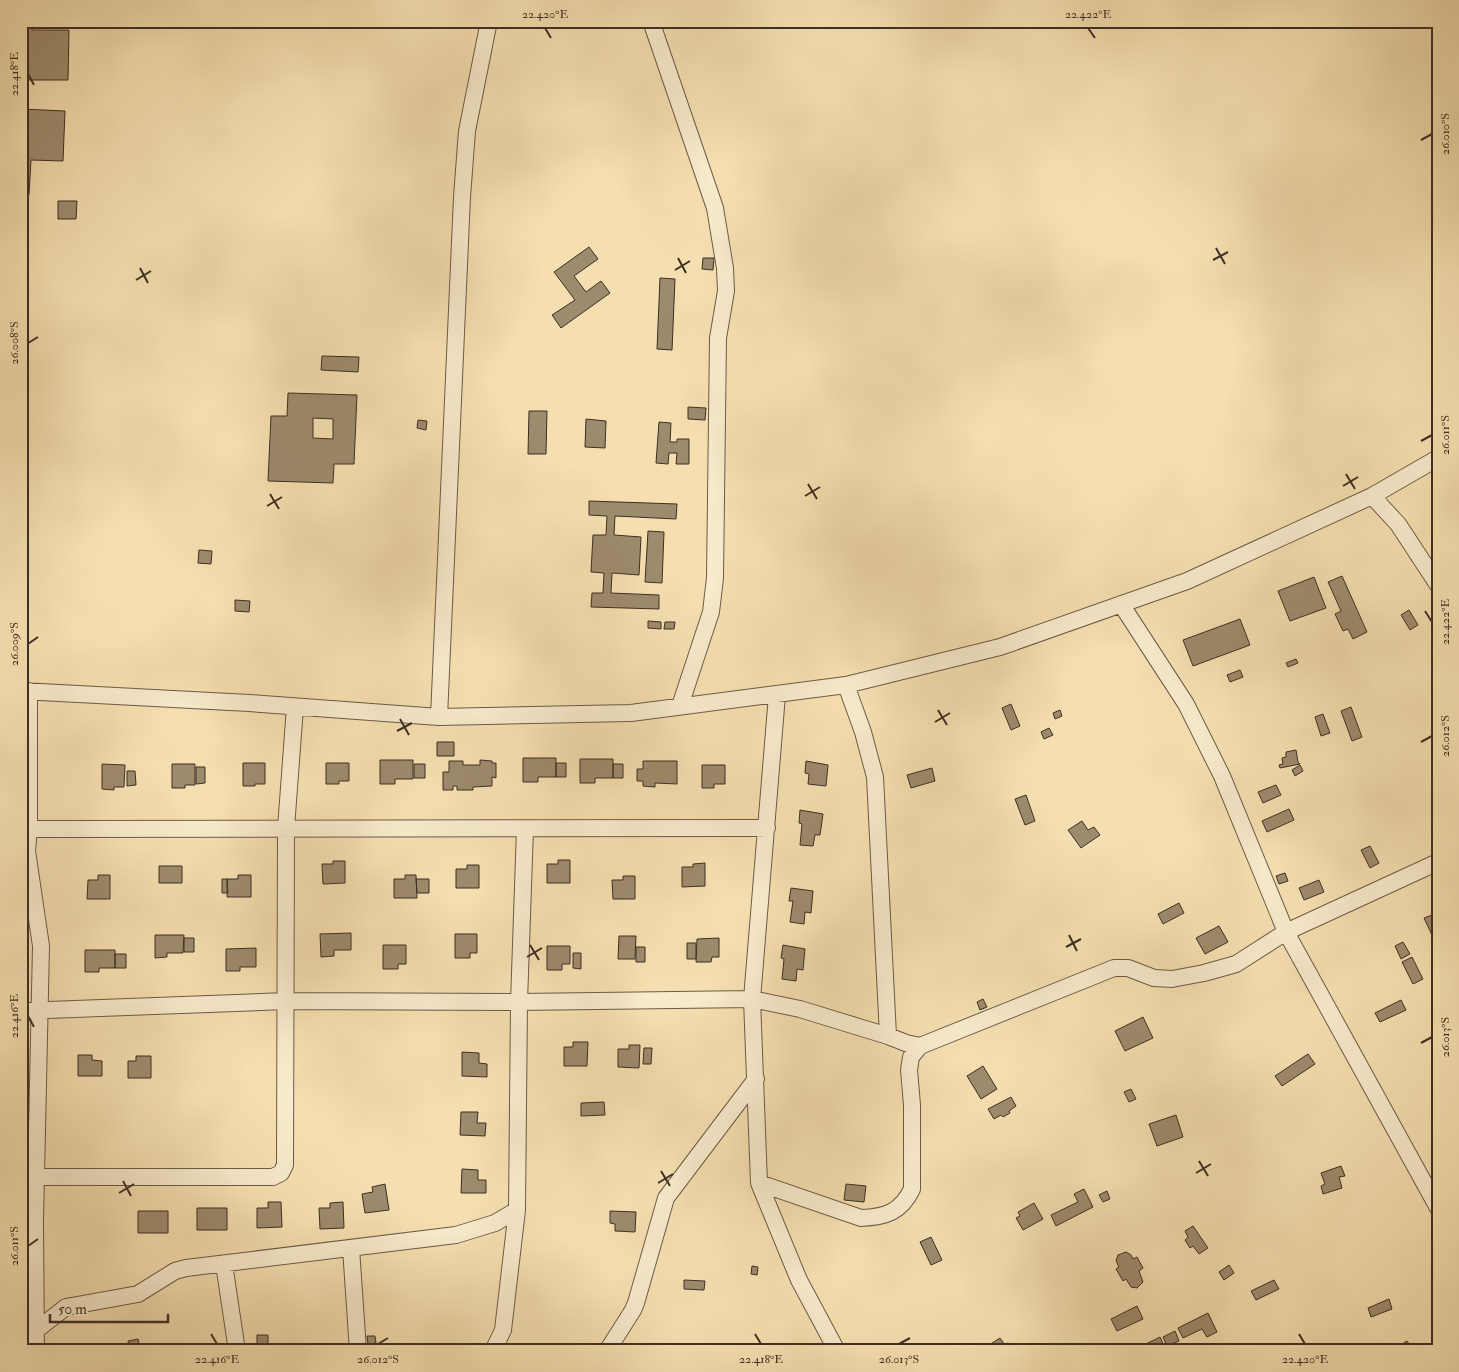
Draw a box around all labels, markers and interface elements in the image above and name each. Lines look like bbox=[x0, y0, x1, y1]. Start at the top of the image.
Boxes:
text: 22.420°E bbox=[522, 7, 568, 22]
text: 22.422°E bbox=[1065, 7, 1111, 22]
text: 22.418°E bbox=[7, 52, 22, 96]
text: 26.010°S bbox=[1438, 113, 1453, 155]
text: 26.008°S bbox=[7, 321, 22, 365]
text: 26.011°S bbox=[1438, 415, 1453, 455]
text: 22.422°E bbox=[1438, 599, 1453, 645]
text: 26.009°S bbox=[7, 622, 22, 666]
text: 26.012°S bbox=[1438, 715, 1453, 757]
text: 22.416°E bbox=[7, 994, 22, 1038]
text: 26.013°S bbox=[1438, 1017, 1453, 1057]
text: 26.011°S bbox=[7, 1226, 22, 1266]
scale bar bbox=[50, 1292, 168, 1324]
text: 50 m bbox=[58, 1300, 87, 1319]
text: 22.416°E bbox=[195, 1352, 240, 1367]
text: 26.012°S bbox=[357, 1352, 399, 1367]
text: 22.418°E bbox=[739, 1352, 783, 1367]
text: 26.013°S bbox=[879, 1352, 919, 1367]
text: 22.420°E bbox=[1282, 1352, 1328, 1367]

